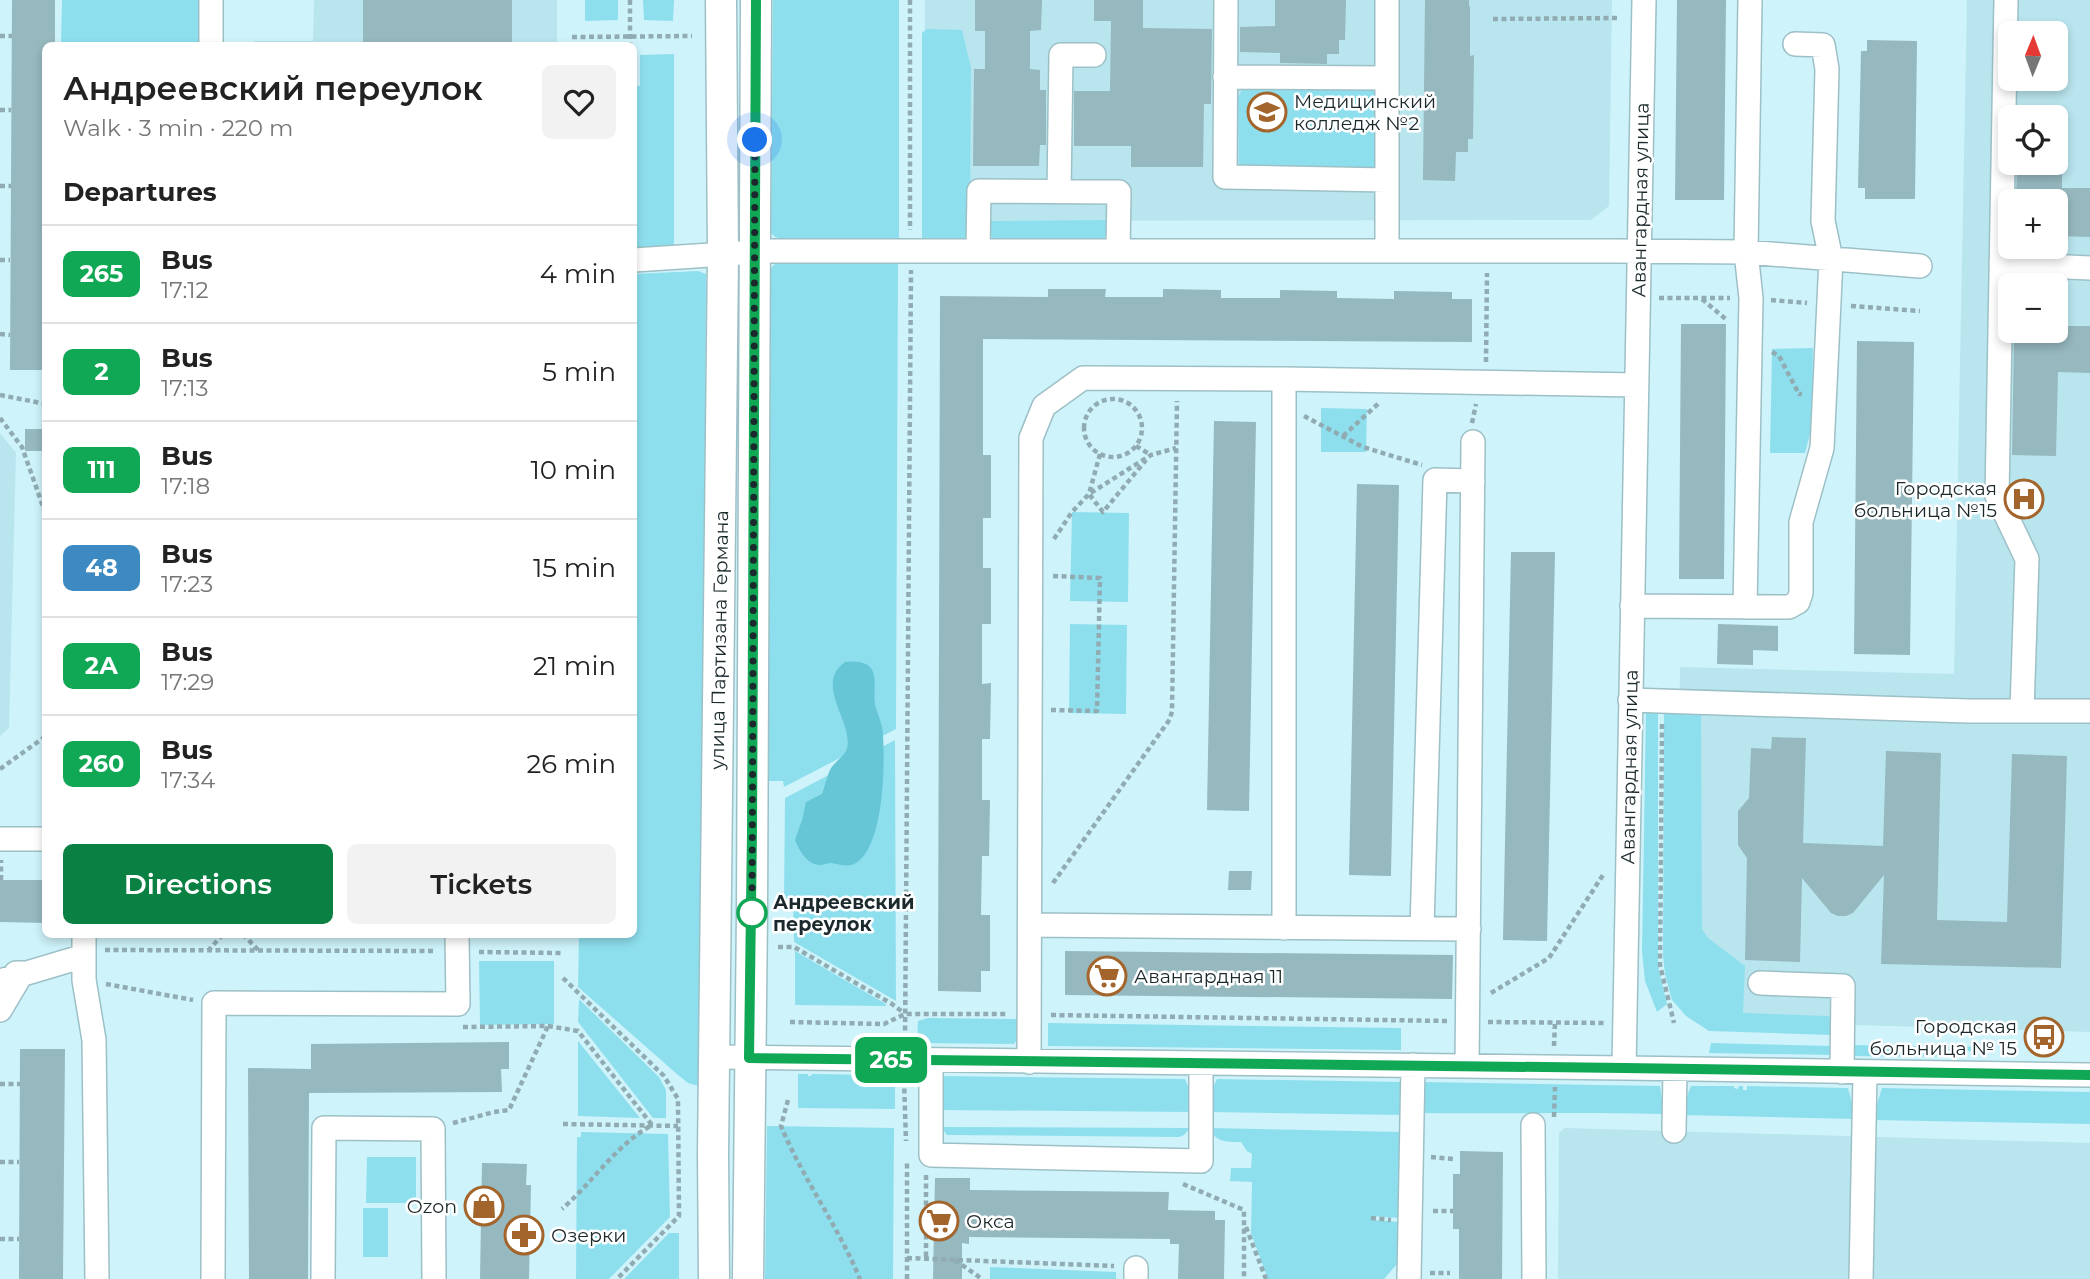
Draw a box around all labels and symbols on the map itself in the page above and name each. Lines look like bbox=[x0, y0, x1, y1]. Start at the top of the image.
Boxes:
north arrow bbox=[1998, 21, 2068, 91]
place label: Медицинский колледж №2 bbox=[1294, 90, 1436, 135]
school or university icon: Медицинский колледж №2 bbox=[1246, 91, 1288, 133]
street label: Авангардная улица bbox=[1627, 102, 1654, 298]
your location bbox=[737, 122, 772, 157]
place label: Городская больница №15 bbox=[1854, 477, 1997, 522]
hospital icon: Городская больница №15 bbox=[2003, 478, 2045, 520]
street label: улица Партизана Германа bbox=[706, 510, 733, 771]
street label: Авангардная улица bbox=[1616, 669, 1643, 865]
place label: Андреевский переулок bbox=[773, 891, 915, 936]
marker: Андреевский переулок bbox=[737, 898, 767, 928]
supermarket icon: Авангардная 11 bbox=[1086, 955, 1128, 997]
place label: Авангардная 11 bbox=[1134, 965, 1283, 988]
place label: Городская больница № 15 bbox=[1869, 1015, 2017, 1060]
bus stop icon: Городская больница № 15 bbox=[2023, 1016, 2065, 1058]
line badge: 265 bbox=[851, 1037, 931, 1083]
shop icon: Ozon bbox=[463, 1185, 505, 1227]
place label: Ozon bbox=[407, 1195, 457, 1218]
supermarket icon: Окса bbox=[918, 1200, 960, 1242]
place label: Окса bbox=[966, 1210, 1015, 1233]
pharmacy icon: Озерки bbox=[503, 1214, 545, 1256]
place label: Озерки bbox=[551, 1224, 626, 1247]

